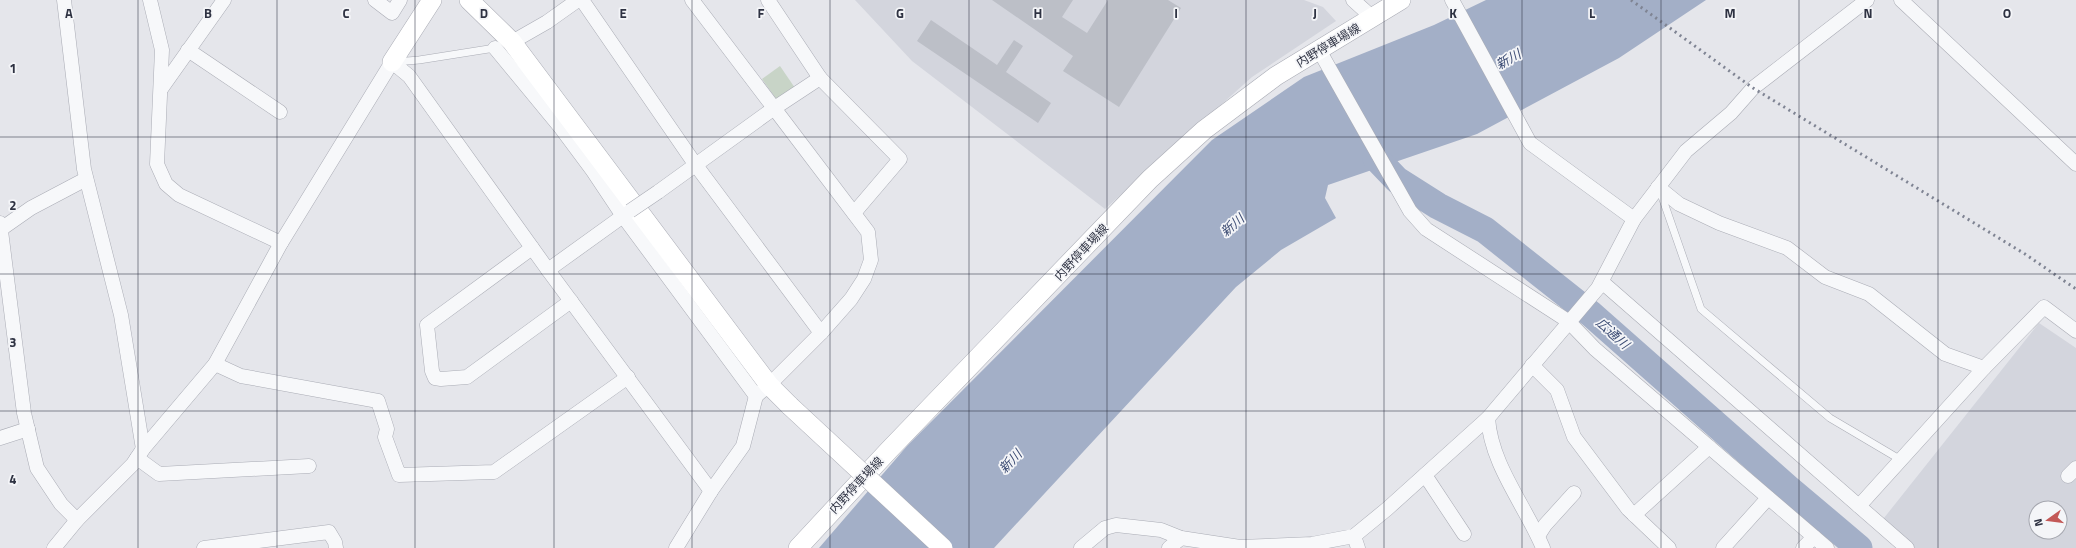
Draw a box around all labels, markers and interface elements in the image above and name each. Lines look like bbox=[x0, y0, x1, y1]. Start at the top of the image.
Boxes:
text: A bbox=[65, 3, 73, 23]
text: B bbox=[204, 3, 212, 23]
text: C bbox=[342, 3, 350, 23]
text: D bbox=[480, 3, 488, 23]
text: E bbox=[619, 3, 627, 23]
text: F bbox=[758, 3, 765, 23]
text: G bbox=[896, 3, 904, 23]
text: H bbox=[1034, 3, 1042, 23]
text: I bbox=[1174, 3, 1178, 23]
text: J bbox=[1313, 3, 1317, 23]
text: K bbox=[1449, 3, 1457, 23]
text: L bbox=[1589, 3, 1595, 23]
text: M bbox=[1724, 3, 1736, 23]
text: N bbox=[1863, 3, 1873, 23]
text: O bbox=[2003, 3, 2011, 23]
street label: 内野停車場線 bbox=[1292, 18, 1364, 72]
water label: 新川 bbox=[1492, 43, 1526, 74]
text: 1 bbox=[9, 58, 17, 78]
text: 2 bbox=[9, 195, 17, 215]
water label: 新川 bbox=[1216, 208, 1250, 241]
street label: 内野停車場線 bbox=[1049, 219, 1113, 285]
water label: 広通川 bbox=[1592, 313, 1636, 355]
text: 3 bbox=[9, 332, 17, 352]
water label: 新川 bbox=[994, 443, 1028, 477]
street label: 内野停車場線 bbox=[824, 452, 888, 518]
text: 4 bbox=[9, 469, 17, 489]
north arrow bbox=[2028, 500, 2068, 540]
text: N bbox=[2030, 517, 2047, 528]

